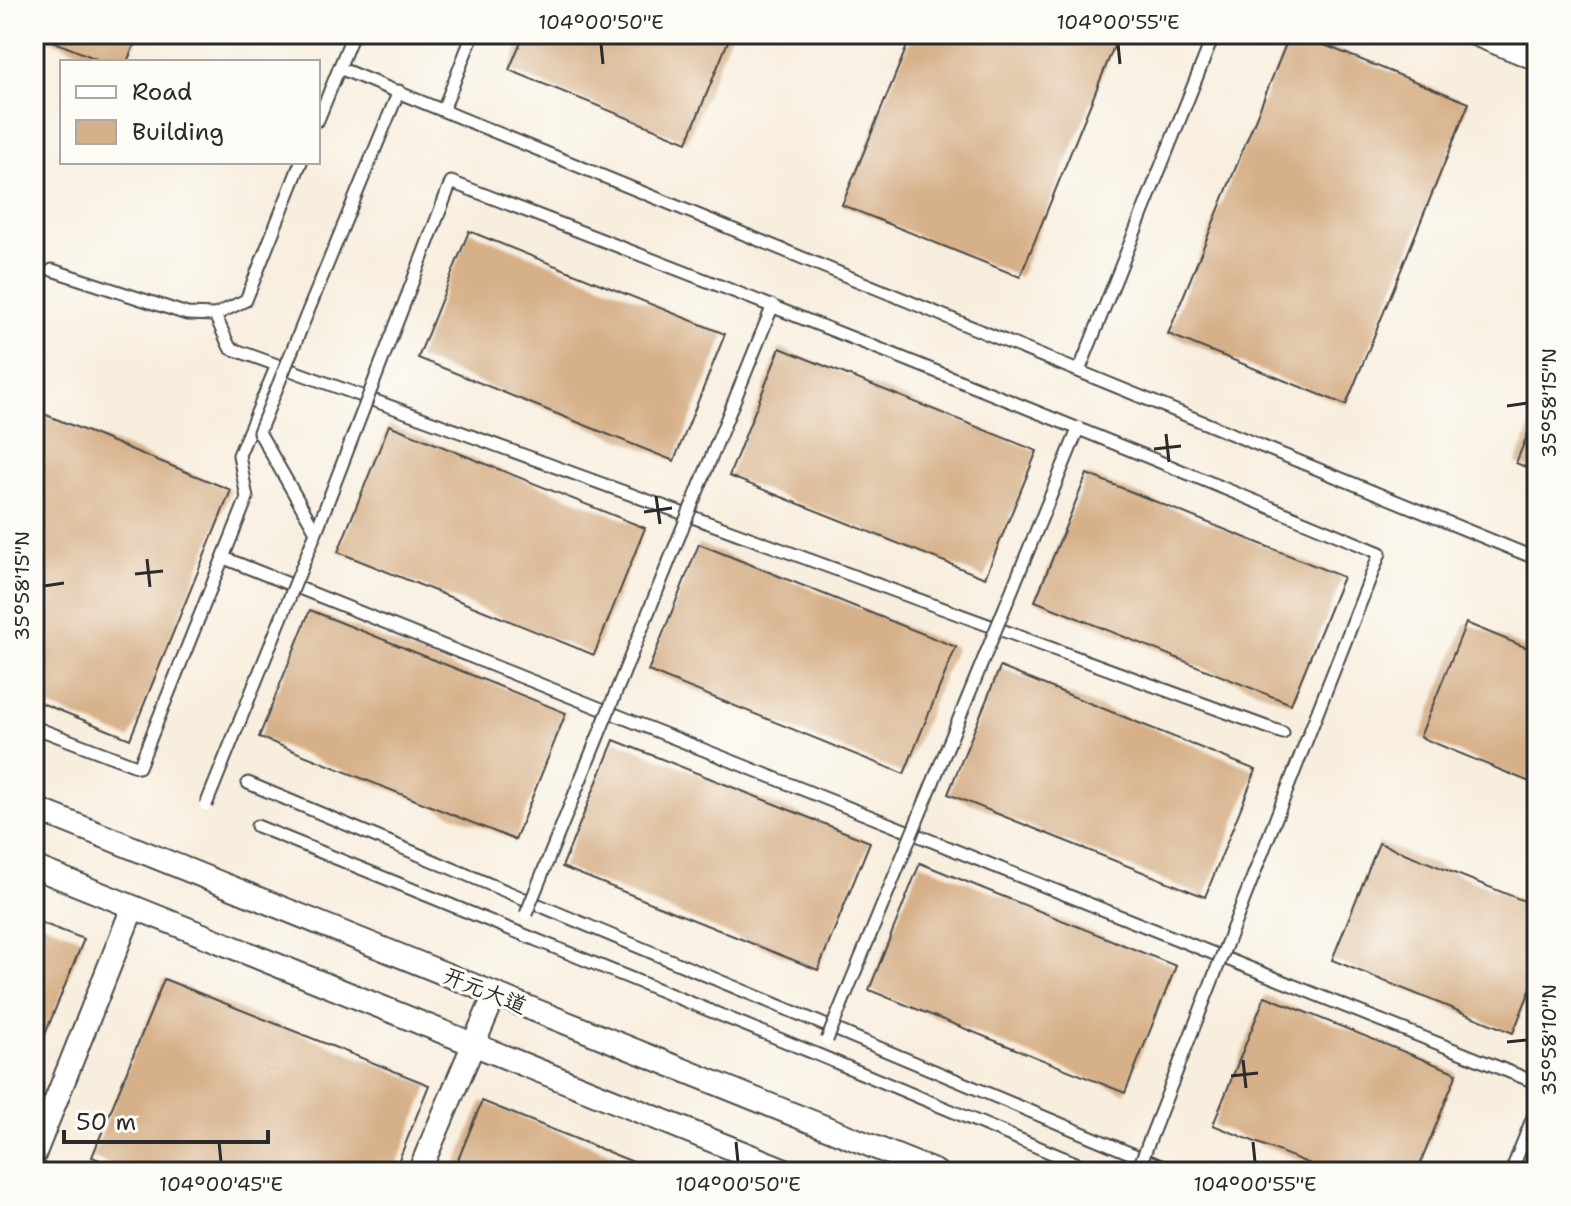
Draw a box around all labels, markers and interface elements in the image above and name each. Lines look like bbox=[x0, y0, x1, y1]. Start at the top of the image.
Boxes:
text: 104°00'50"E bbox=[538, 9, 664, 35]
text: 104°00'55"E bbox=[1057, 9, 1179, 35]
legend bbox=[60, 60, 320, 164]
text: Road bbox=[132, 76, 192, 108]
text: Building bbox=[132, 116, 224, 148]
text: 35°58'15"N bbox=[1536, 348, 1562, 458]
text: 35°58'15"N bbox=[9, 531, 35, 641]
street label: 开元大道 bbox=[439, 961, 531, 1020]
text: 35°58'10"N bbox=[1536, 984, 1562, 1096]
scale bar bbox=[64, 1094, 268, 1144]
text: 50 m bbox=[76, 1106, 136, 1138]
text: 104°00'45"E bbox=[159, 1171, 283, 1197]
text: 104°00'50"E bbox=[675, 1171, 801, 1197]
text: 104°00'55"E bbox=[1194, 1171, 1316, 1197]

